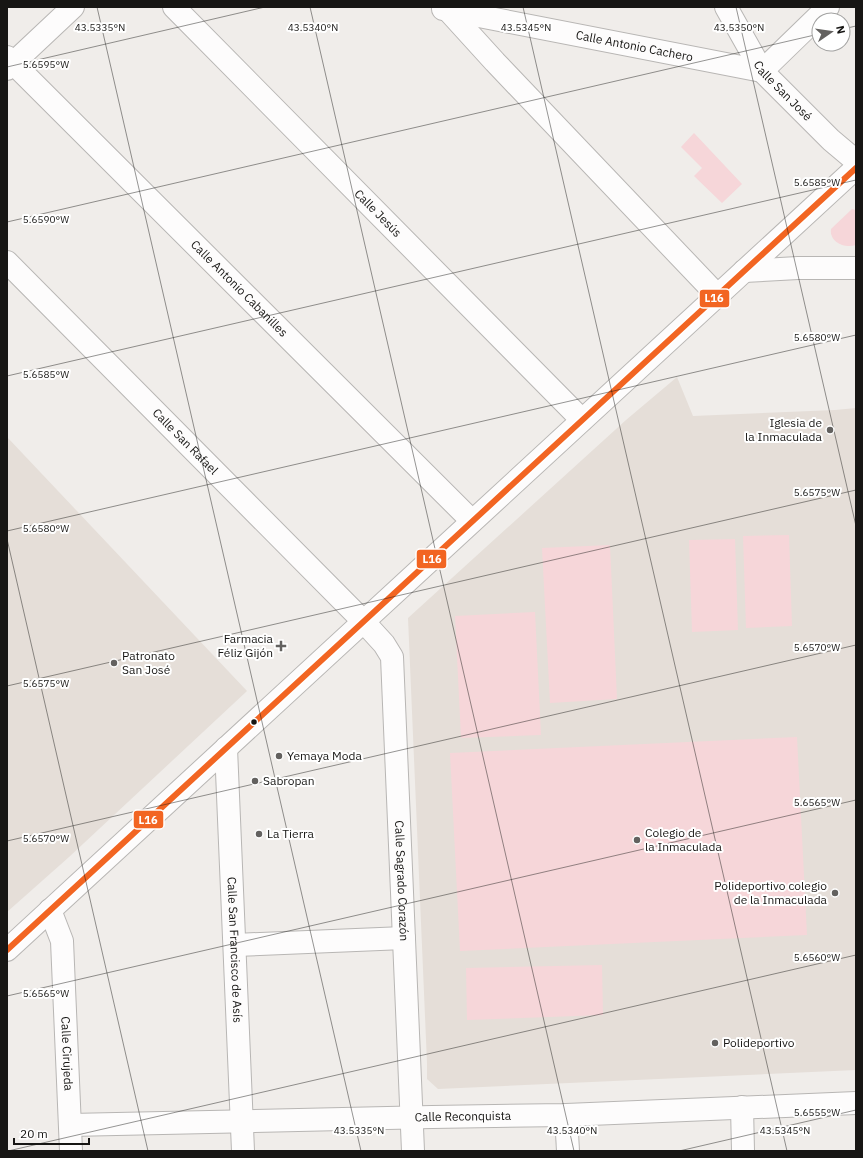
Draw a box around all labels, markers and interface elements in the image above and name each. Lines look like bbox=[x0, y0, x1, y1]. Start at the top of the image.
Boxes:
north arrow bbox=[811, 12, 851, 52]
text: 43.5335°N bbox=[75, 21, 125, 34]
text: 43.5340°N bbox=[288, 21, 338, 34]
text: 43.5345°N bbox=[501, 21, 551, 34]
text: 43.5350°N bbox=[714, 21, 764, 34]
text: N bbox=[833, 24, 848, 35]
street label: Calle Antonio Cachero bbox=[575, 27, 695, 64]
text: 5.6595°W bbox=[23, 58, 69, 71]
street label: Calle San José bbox=[751, 58, 816, 124]
text: 5.6585°W bbox=[794, 176, 840, 189]
street label: Calle Jesús bbox=[351, 186, 405, 240]
text: 5.6590°W bbox=[23, 213, 69, 226]
street label: Calle Antonio Cabanilles bbox=[188, 237, 291, 340]
line badge: L16 bbox=[699, 289, 730, 308]
text: L16 bbox=[704, 291, 724, 305]
text: 5.6580°W bbox=[794, 331, 840, 344]
text: 5.6585°W bbox=[23, 368, 69, 381]
street label: Calle San Rafael bbox=[150, 405, 221, 477]
place label: Iglesia de la Inmaculada bbox=[745, 415, 823, 444]
marker: Iglesia de la Inmaculada bbox=[825, 425, 835, 435]
text: 5.6575°W bbox=[794, 486, 840, 499]
text: 5.6580°W bbox=[23, 522, 69, 535]
line badge: L16 bbox=[416, 549, 447, 569]
text: L16 bbox=[422, 552, 442, 566]
place label: Farmacia Féliz Gijón bbox=[217, 631, 274, 660]
marker: Farmacia Féliz Gijón bbox=[276, 641, 286, 651]
text: 5.6570°W bbox=[794, 641, 840, 654]
place label: Patronato San José bbox=[122, 648, 175, 677]
marker: Patronato San José bbox=[109, 658, 119, 668]
text: 5.6575°W bbox=[23, 677, 69, 690]
unlabelled marker bbox=[249, 717, 259, 727]
place label: Yemaya Moda bbox=[287, 748, 362, 763]
marker: Yemaya Moda bbox=[274, 751, 284, 761]
place label: Sabropan bbox=[263, 773, 315, 788]
marker: Sabropan bbox=[250, 776, 260, 786]
text: 5.6565°W bbox=[794, 796, 840, 809]
line badge: L16 bbox=[133, 810, 164, 829]
text: L16 bbox=[138, 813, 158, 827]
street label: Calle Sagrado Corazón bbox=[392, 820, 412, 941]
place label: Colegio de la Inmaculada bbox=[645, 825, 722, 854]
place label: La Tierra bbox=[267, 826, 314, 841]
marker: La Tierra bbox=[254, 829, 264, 839]
text: 5.6570°W bbox=[23, 832, 69, 845]
marker: Colegio de la Inmaculada bbox=[632, 835, 642, 845]
street label: Calle San Francisco de Asís bbox=[224, 876, 246, 1023]
place label: Polideportivo colegio de la Inmaculada bbox=[714, 878, 828, 907]
marker: Polideportivo colegio de la Inmaculada bbox=[830, 888, 840, 898]
text: 5.6560°W bbox=[794, 951, 840, 964]
text: 5.6565°W bbox=[23, 987, 69, 1000]
street label: Calle Cirujeda bbox=[58, 1016, 76, 1092]
place label: Polideportivo bbox=[723, 1035, 795, 1050]
marker: Polideportivo bbox=[710, 1038, 720, 1048]
text: 5.6555°W bbox=[794, 1106, 840, 1119]
street label: Calle Reconquista bbox=[414, 1108, 512, 1124]
scale bar bbox=[14, 1120, 89, 1146]
text: 43.5335°N bbox=[334, 1124, 384, 1137]
text: 43.5340°N bbox=[547, 1124, 597, 1137]
text: 43.5345°N bbox=[760, 1124, 810, 1137]
text: 20 m bbox=[20, 1126, 48, 1141]

